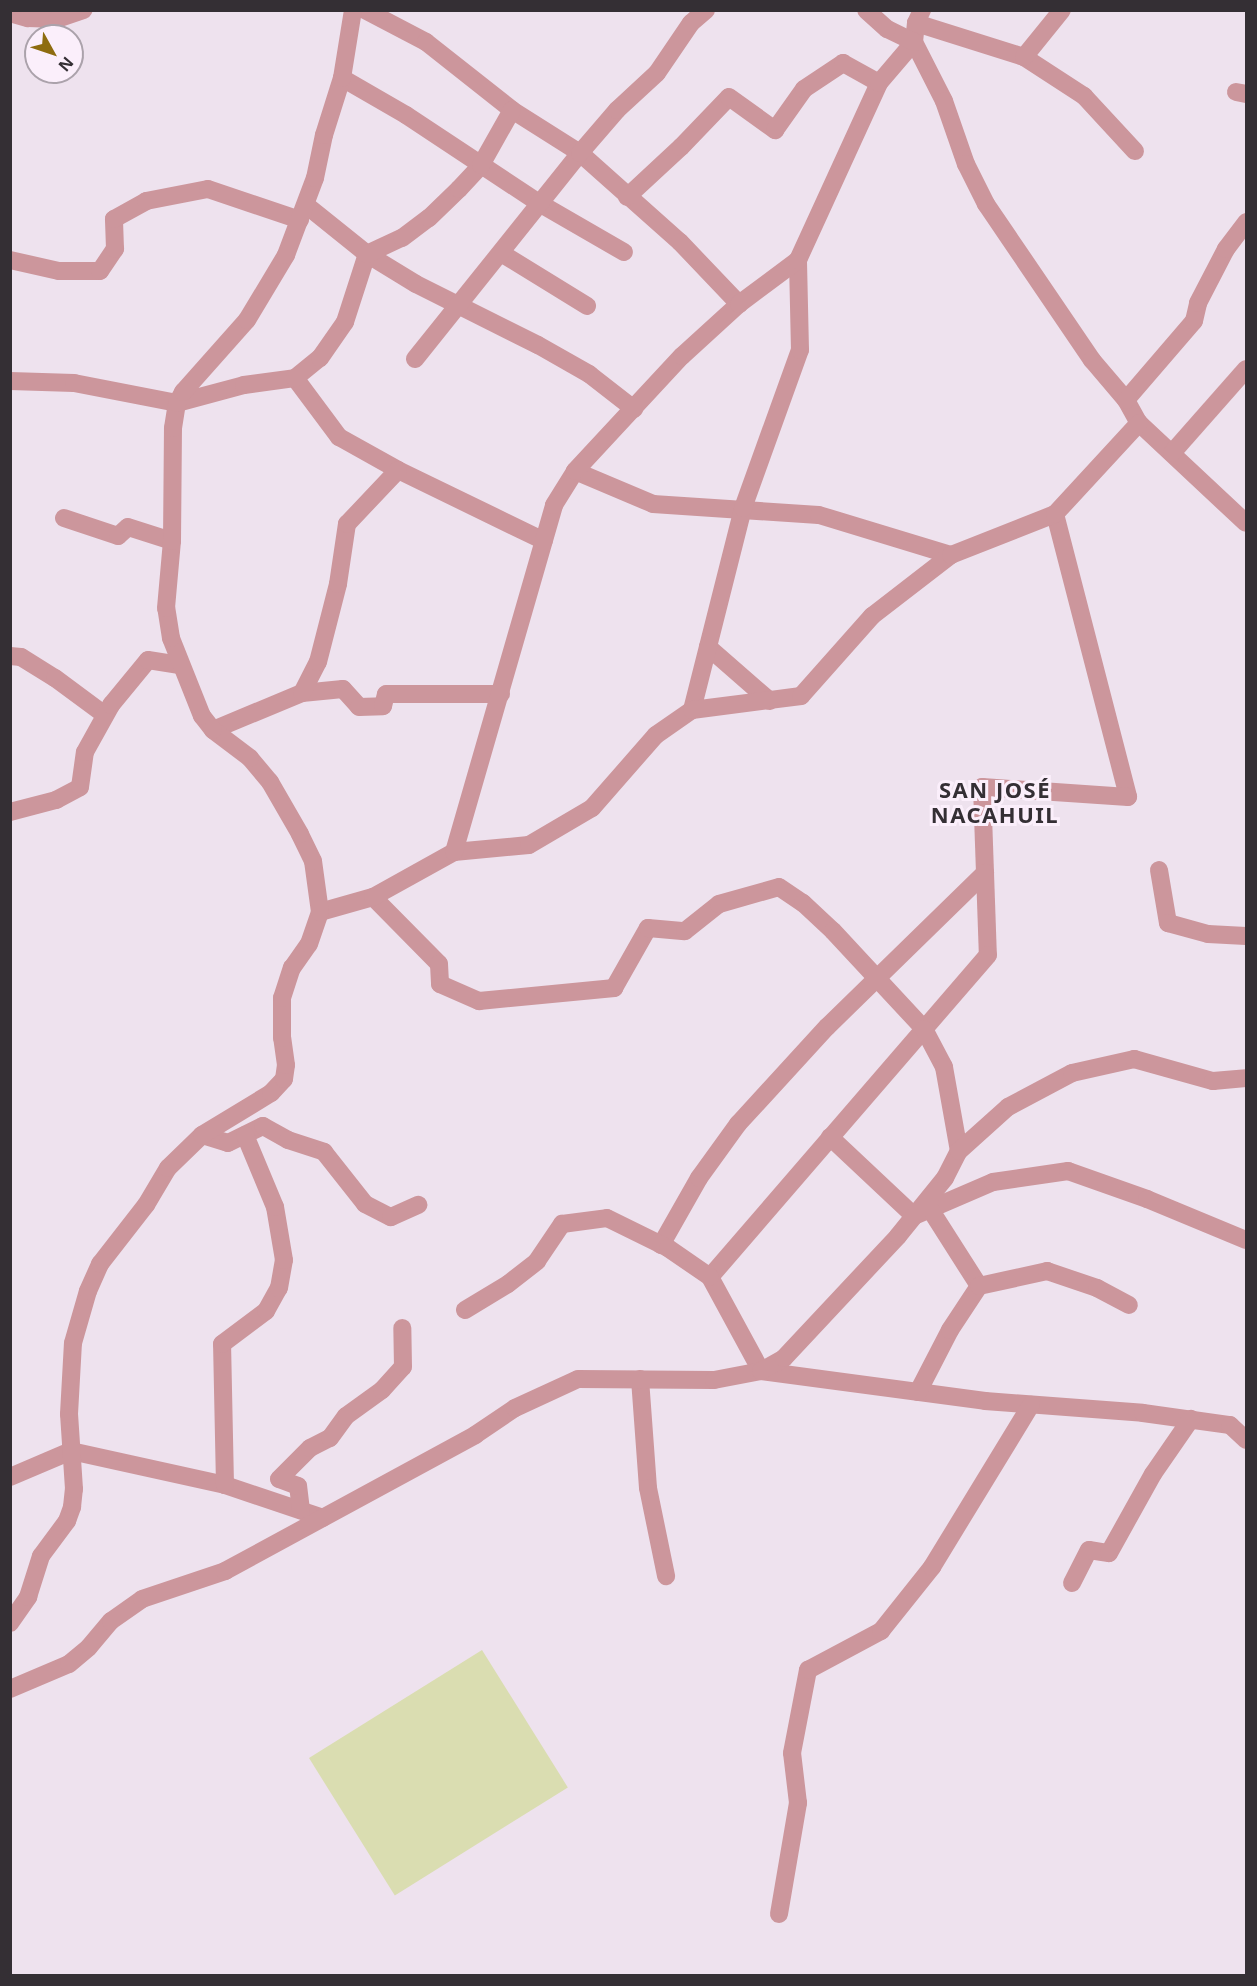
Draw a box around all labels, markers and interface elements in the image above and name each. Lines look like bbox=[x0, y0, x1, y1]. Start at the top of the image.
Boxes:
north arrow bbox=[24, 24, 84, 84]
text: N bbox=[54, 52, 79, 76]
district label: SAN JOSÉ NACAHUIL bbox=[931, 776, 1059, 828]

